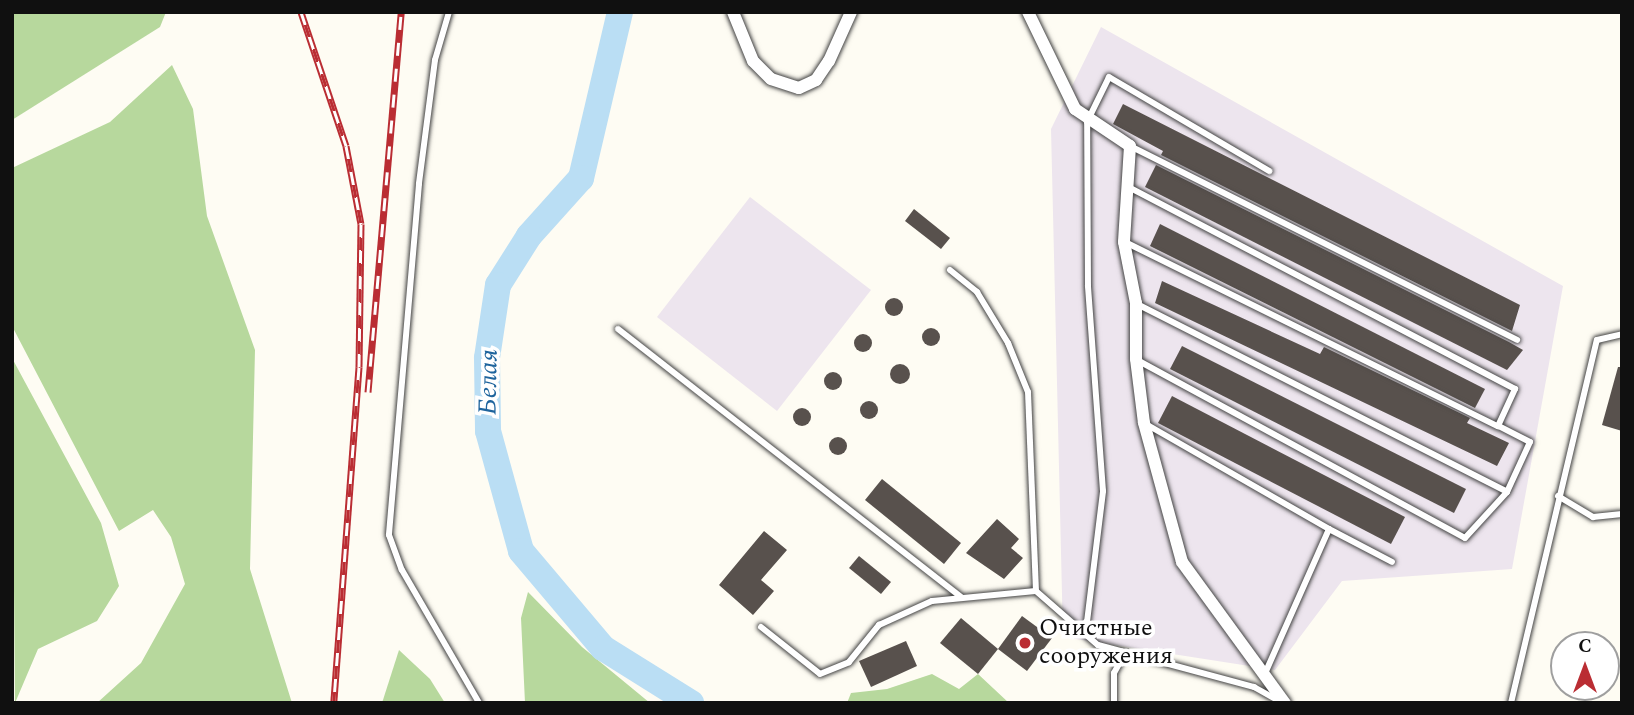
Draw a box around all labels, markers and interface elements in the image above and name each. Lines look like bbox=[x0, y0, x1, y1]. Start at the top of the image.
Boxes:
water label: Белая bbox=[473, 349, 505, 415]
place label: Очистные сооружения bbox=[1039, 615, 1173, 671]
north arrow bbox=[1550, 631, 1620, 701]
text: С bbox=[1578, 632, 1592, 661]
marker: Очистные сооружения bbox=[1017, 635, 1033, 651]

